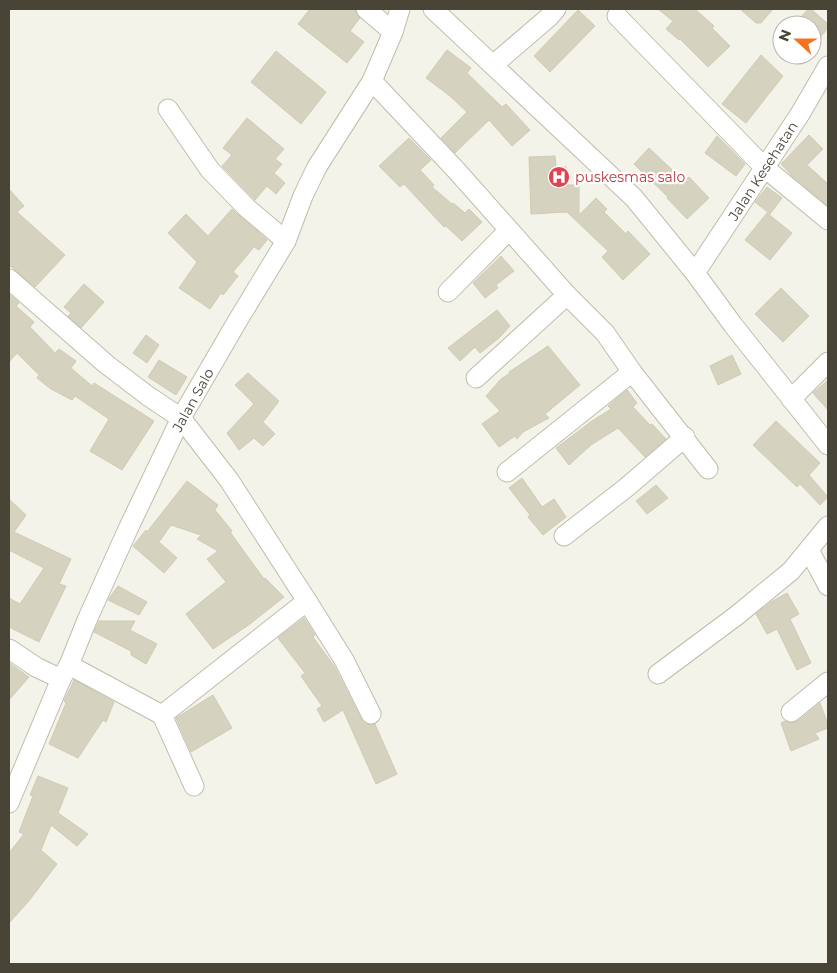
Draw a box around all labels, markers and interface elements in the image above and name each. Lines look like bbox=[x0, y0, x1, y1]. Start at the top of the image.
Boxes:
north arrow bbox=[772, 15, 822, 65]
text: N bbox=[774, 27, 795, 44]
street label: Jalan Kesehatan bbox=[724, 118, 802, 225]
hospital icon: puskesmas salo bbox=[547, 165, 571, 189]
place label: puskesmas salo bbox=[575, 168, 686, 186]
street label: Jalan Salo bbox=[168, 365, 218, 436]

